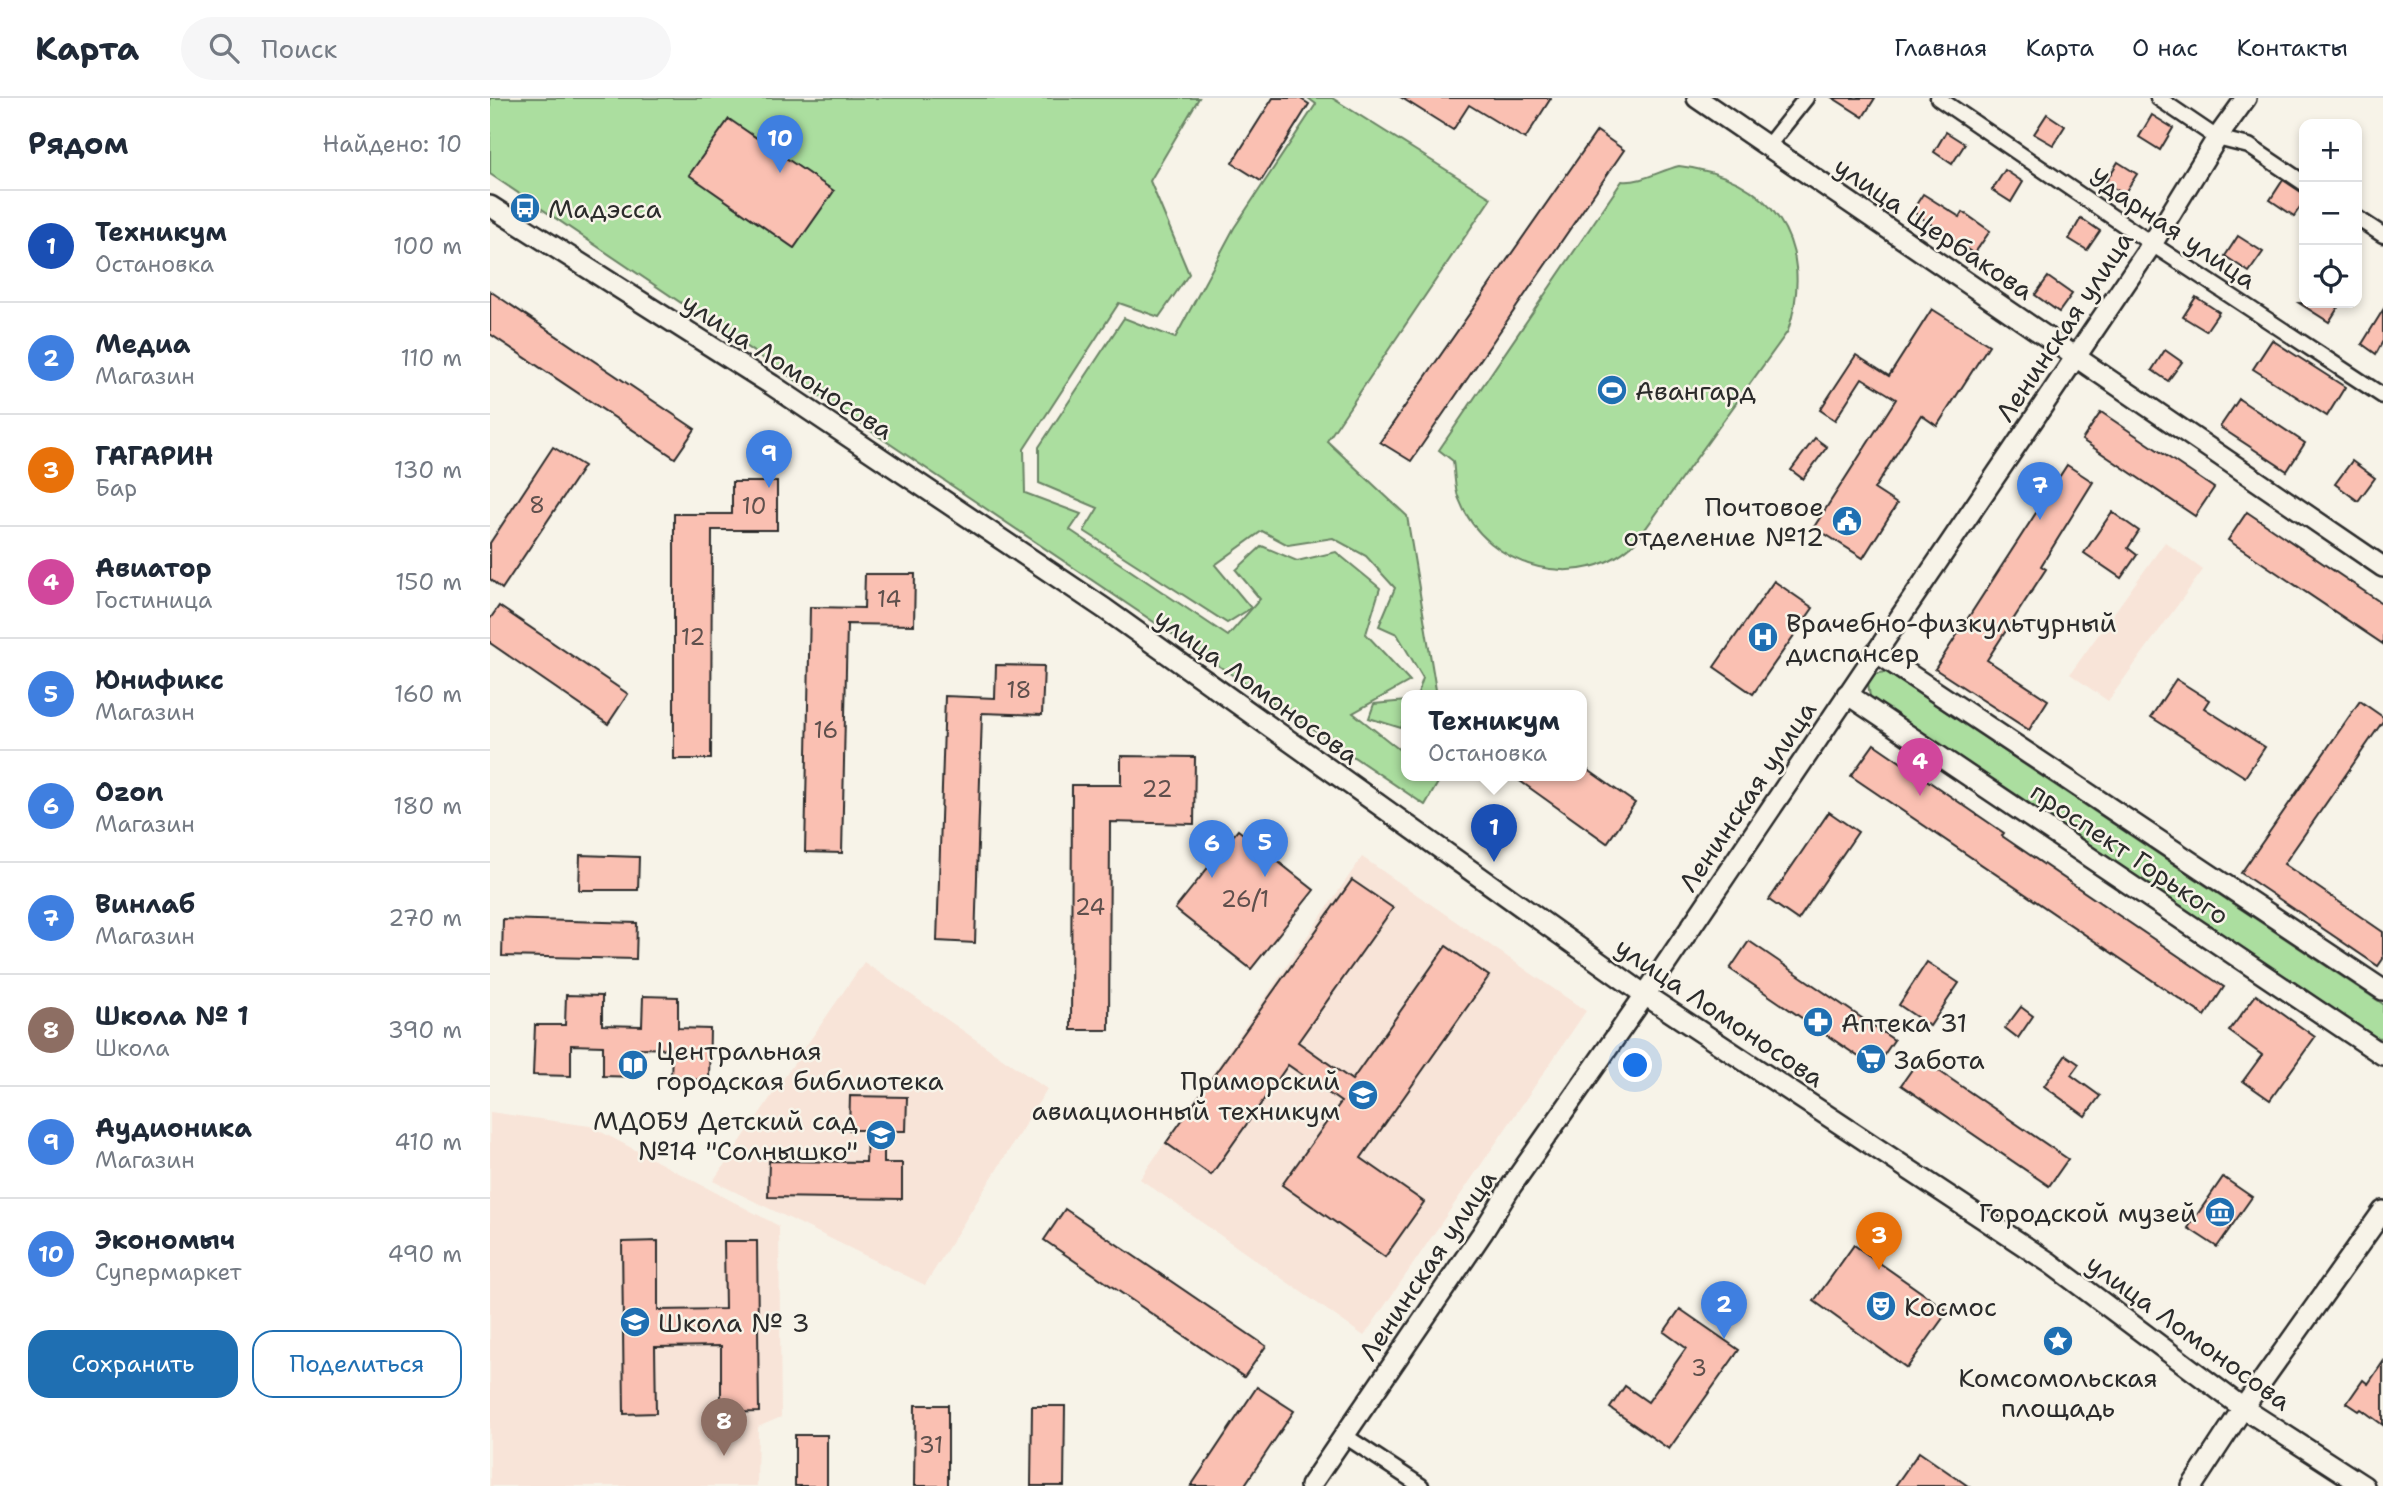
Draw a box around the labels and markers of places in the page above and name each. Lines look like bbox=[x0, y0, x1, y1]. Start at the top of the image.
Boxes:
pin: 10 bbox=[757, 115, 803, 173]
bus stop icon: Мадэсса bbox=[508, 191, 542, 225]
place label: Мадэсса bbox=[548, 191, 662, 226]
sports icon: Авангард bbox=[1595, 373, 1629, 407]
place label: Авангард bbox=[1635, 373, 1757, 408]
pin: 9 bbox=[746, 430, 792, 488]
pin: 7 bbox=[2017, 462, 2063, 520]
place label: Почтовое отделение №12 bbox=[1623, 489, 1824, 554]
public building icon: Почтовое отделение №12 bbox=[1830, 504, 1864, 538]
place label: Врачебно-физкультурный диспансер bbox=[1786, 605, 2117, 670]
hospital icon: Врачебно-физкультурный диспансер bbox=[1746, 620, 1780, 654]
pin: 4 bbox=[1897, 738, 1943, 796]
pin: 1 bbox=[1471, 804, 1517, 862]
pin: 5 bbox=[1242, 819, 1288, 877]
pin: 6 bbox=[1189, 820, 1235, 878]
pharmacy icon: Аптека 31 bbox=[1801, 1005, 1835, 1039]
place label: Аптека 31 bbox=[1841, 1005, 1967, 1040]
place label: Центральная городская библиотека bbox=[656, 1033, 944, 1098]
supermarket icon: Забота bbox=[1854, 1042, 1888, 1076]
place label: Забота bbox=[1894, 1042, 1985, 1077]
library icon: Центральная городская библиотека bbox=[616, 1048, 650, 1082]
place label: Приморский авиационный техникум bbox=[1032, 1063, 1340, 1128]
school or university icon: Приморский авиационный техникум bbox=[1346, 1078, 1380, 1112]
place label: МДОБУ Детский сад №14 "Солнышко" bbox=[593, 1103, 859, 1168]
school or university icon: МДОБУ Детский сад №14 "Солнышко" bbox=[864, 1118, 898, 1152]
place label: Городской музей bbox=[1979, 1195, 2197, 1230]
museum icon: Городской музей bbox=[2203, 1195, 2237, 1229]
pin: 3 bbox=[1856, 1212, 1902, 1270]
pin: 2 bbox=[1701, 1281, 1747, 1339]
theatre icon: Космос bbox=[1864, 1289, 1898, 1323]
place label: Космос bbox=[1904, 1289, 1997, 1324]
school or university icon: Школа № 3 bbox=[618, 1305, 652, 1339]
place label: Школа № 3 bbox=[658, 1305, 810, 1340]
place icon: Комсомольская площадь bbox=[2041, 1324, 2075, 1358]
place label: Комсомольская площадь bbox=[1958, 1360, 2158, 1425]
pin: 8 bbox=[701, 1398, 747, 1456]

